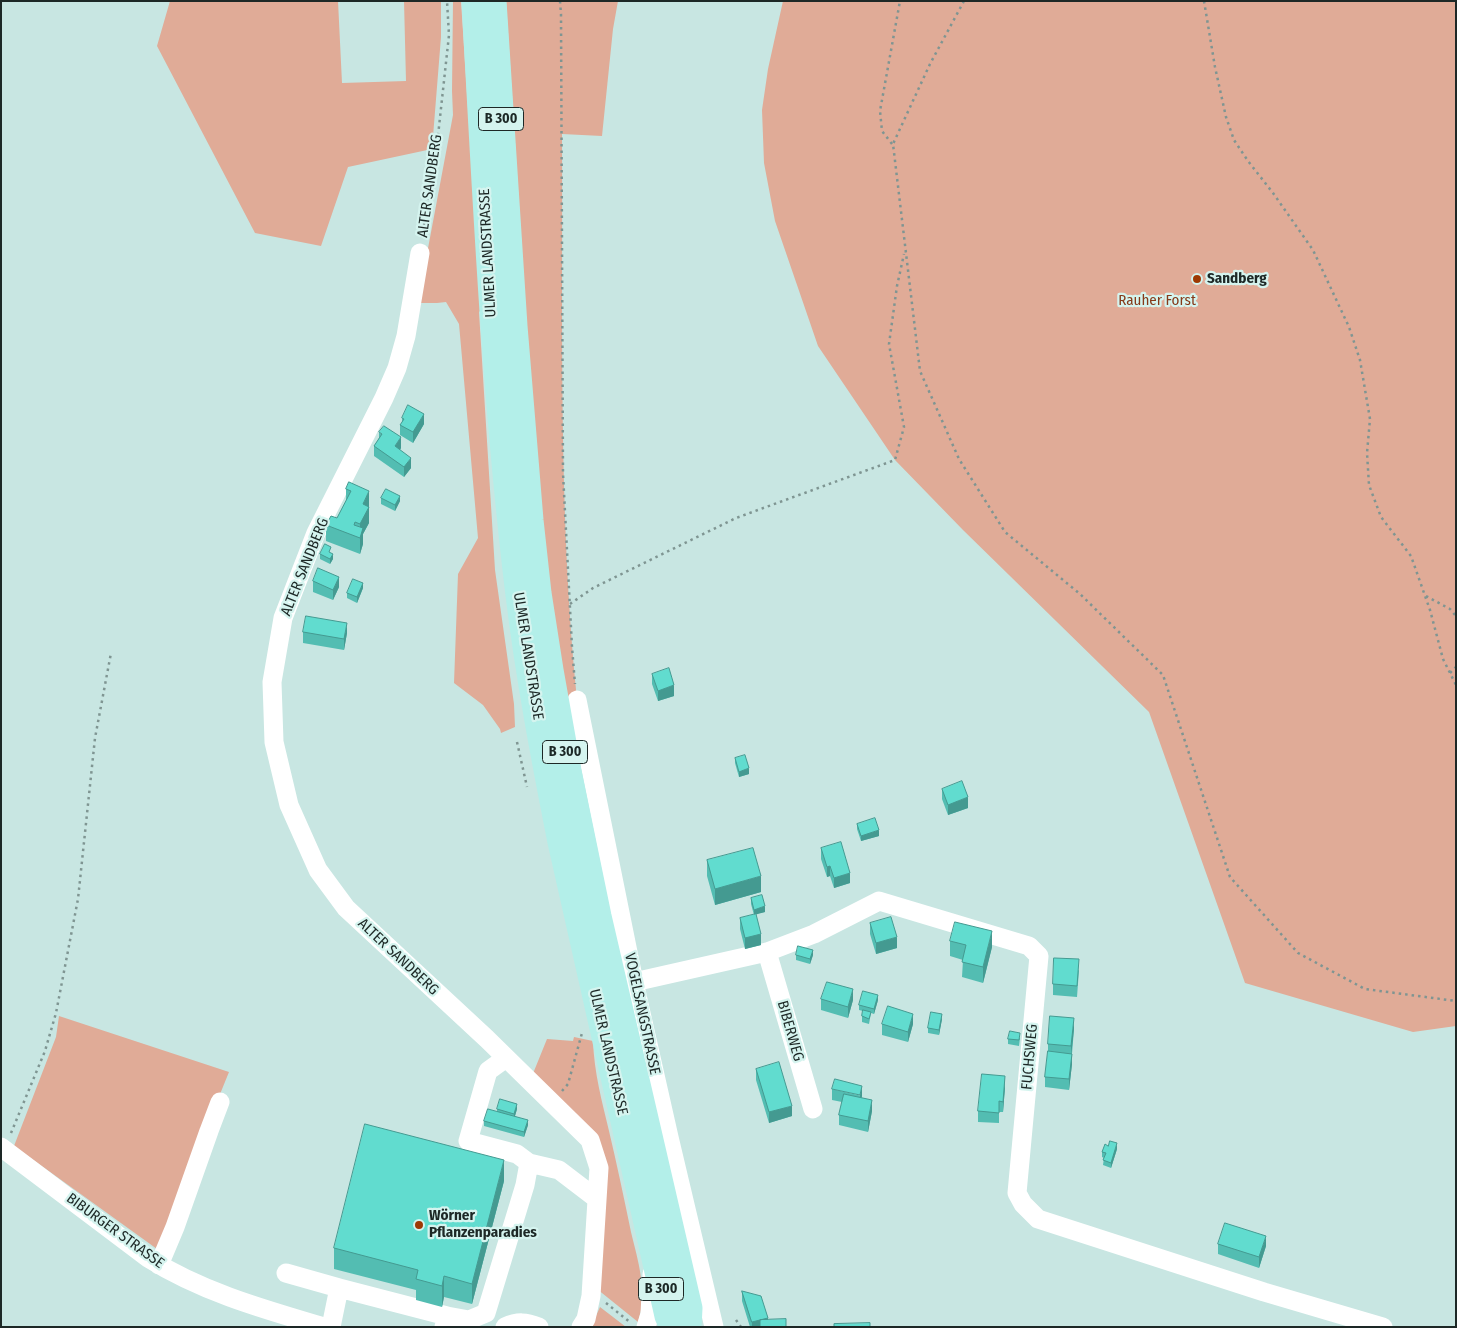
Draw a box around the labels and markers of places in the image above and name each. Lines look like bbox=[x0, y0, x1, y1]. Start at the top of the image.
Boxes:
place label: Sandberg bbox=[1207, 270, 1267, 288]
marker: Sandberg bbox=[1191, 273, 1203, 285]
place label: Wörner Pflanzenparadies bbox=[429, 1207, 537, 1242]
marker: Wörner Pflanzenparadies bbox=[413, 1219, 425, 1231]

